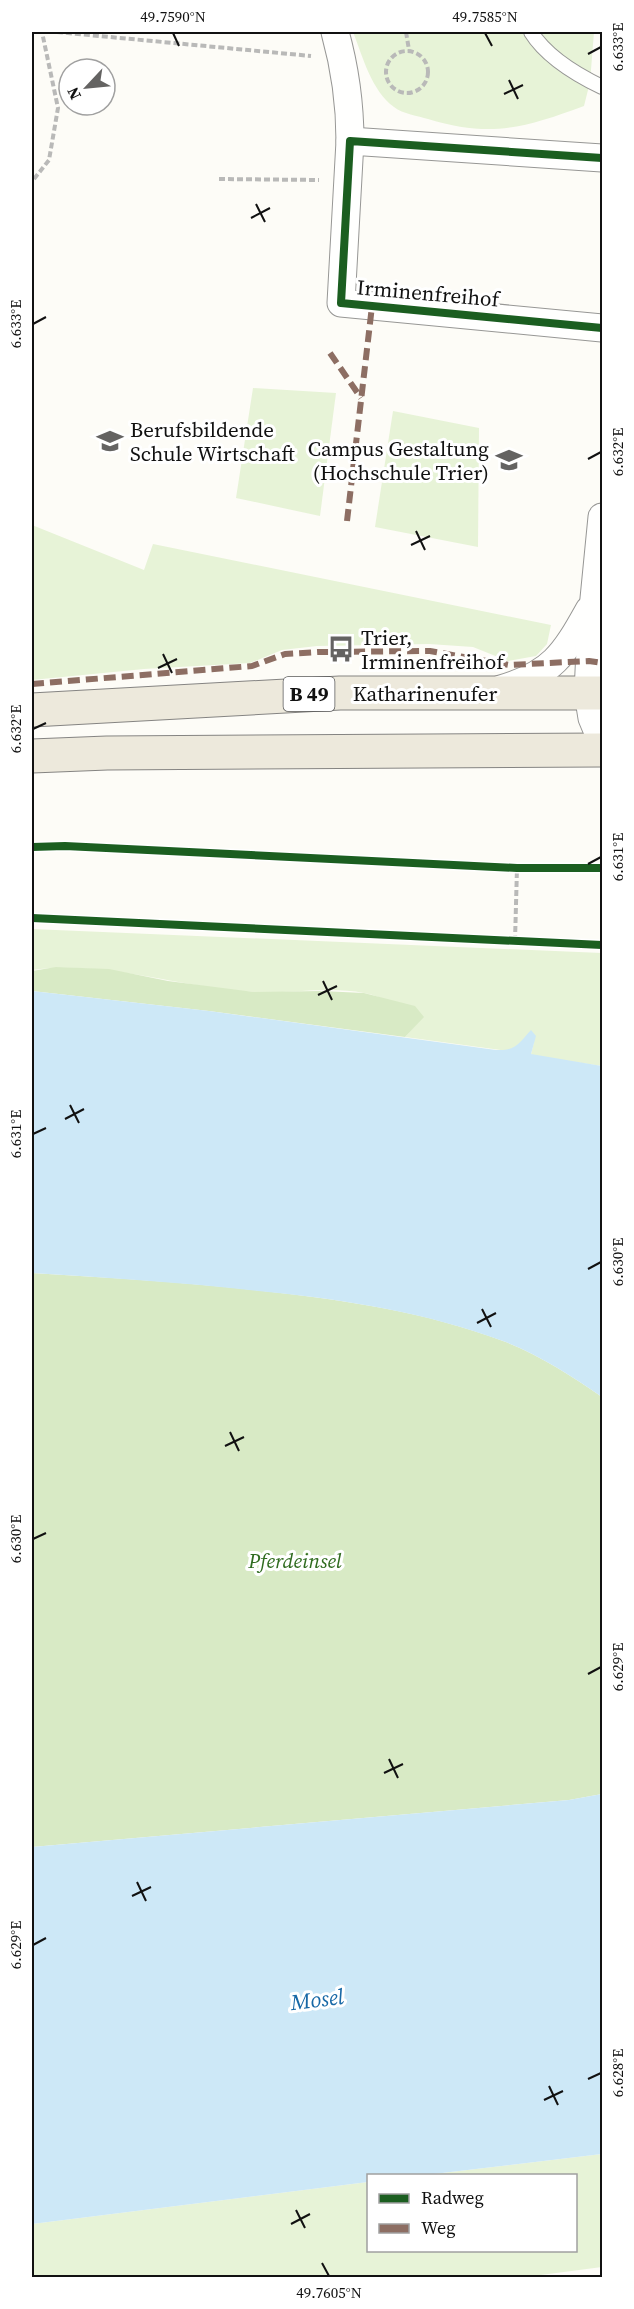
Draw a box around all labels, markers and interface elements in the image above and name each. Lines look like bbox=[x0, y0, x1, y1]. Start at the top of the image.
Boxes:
text: 49.7590°N bbox=[140, 6, 206, 27]
text: 49.7585°N bbox=[452, 6, 518, 27]
text: 6.633°E bbox=[607, 23, 628, 71]
north arrow bbox=[57, 57, 117, 117]
text: N bbox=[61, 83, 86, 104]
street label: Irminenfreihof bbox=[356, 272, 502, 314]
text: 6.633°E bbox=[5, 300, 26, 348]
place label: Berufsbildende Schule Wirtschaft bbox=[130, 415, 295, 468]
school or university icon: Berufsbildende Schule Wirtschaft bbox=[95, 426, 125, 456]
text: 6.632°E bbox=[607, 428, 628, 476]
place label: Campus Gestaltung (Hochschule Trier) bbox=[308, 434, 489, 487]
school or university icon: Campus Gestaltung (Hochschule Trier) bbox=[494, 445, 524, 475]
place label: Trier, Irminenfreihof bbox=[361, 623, 505, 676]
bus stop icon: Trier, Irminenfreihof bbox=[326, 634, 356, 664]
road number: B 49 bbox=[284, 677, 334, 711]
street label: Katharinenufer bbox=[353, 679, 497, 708]
text: 6.632°E bbox=[5, 705, 26, 753]
text: 6.631°E bbox=[607, 833, 628, 881]
text: 6.631°E bbox=[5, 1110, 26, 1158]
text: 6.630°E bbox=[607, 1238, 628, 1286]
text: 6.630°E bbox=[5, 1515, 26, 1563]
park label: Pferdeinsel bbox=[247, 1546, 342, 1575]
text: 6.629°E bbox=[607, 1643, 628, 1691]
text: 6.629°E bbox=[5, 1921, 26, 1969]
water label: Mosel bbox=[288, 1981, 346, 2017]
text: 6.628°E bbox=[607, 2049, 628, 2097]
legend bbox=[367, 2174, 577, 2252]
text: Radweg bbox=[421, 2185, 484, 2210]
text: Weg bbox=[421, 2215, 456, 2240]
text: 49.7605°N bbox=[296, 2282, 362, 2303]

